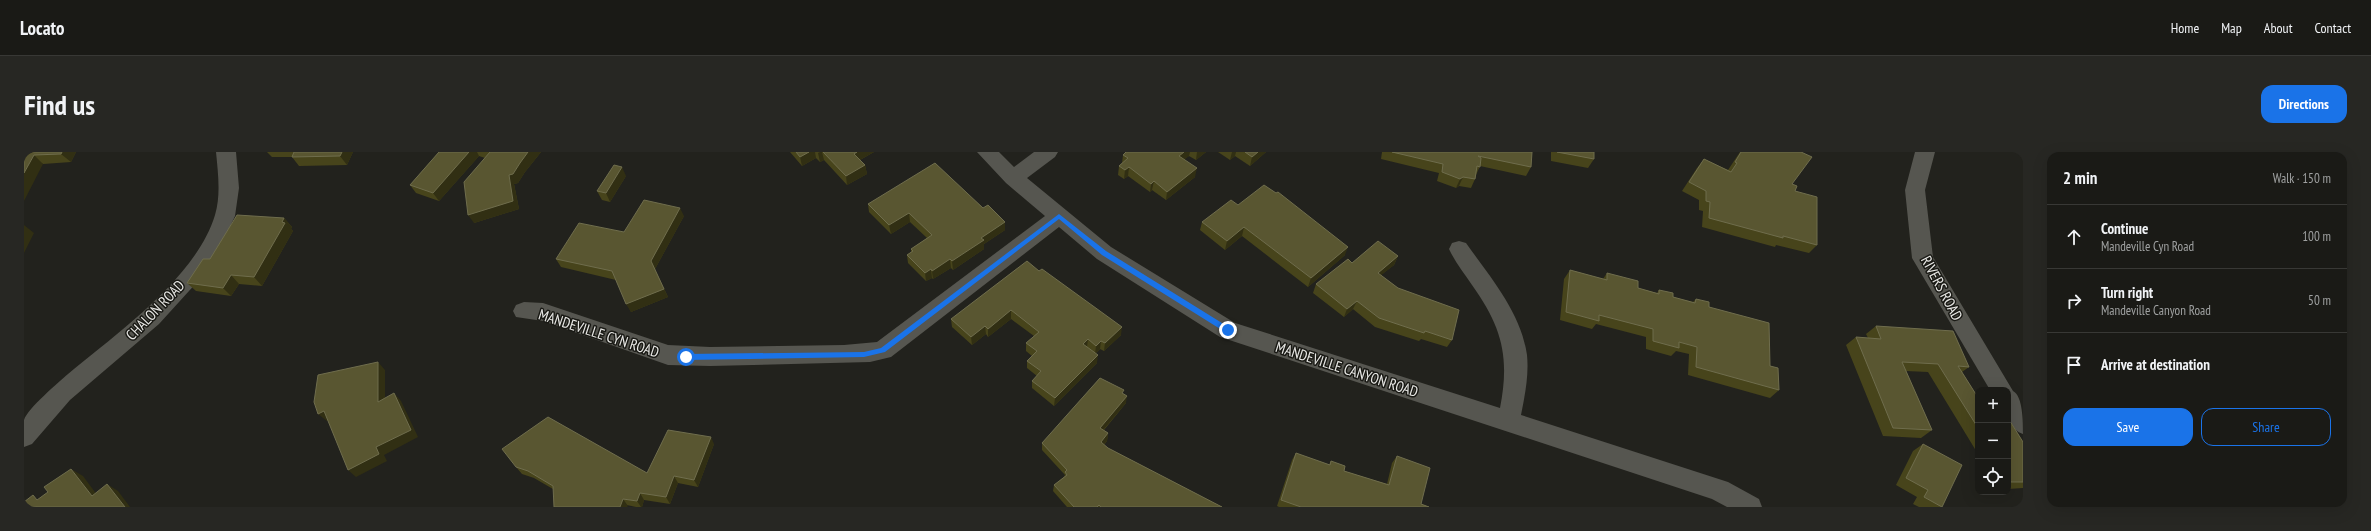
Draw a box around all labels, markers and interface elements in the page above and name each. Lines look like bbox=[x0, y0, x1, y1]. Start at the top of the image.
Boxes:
text: Locato bbox=[20, 16, 65, 40]
text: Home bbox=[2171, 19, 2199, 37]
text: Map bbox=[2221, 19, 2242, 37]
text: About bbox=[2264, 19, 2293, 37]
text: Contact bbox=[2315, 19, 2351, 37]
button: Directions bbox=[2261, 85, 2347, 123]
text: Find us bbox=[24, 86, 95, 123]
text: 2 min bbox=[2063, 167, 2097, 189]
text: Walk · 150 m bbox=[2273, 170, 2331, 187]
text: Continue bbox=[2101, 219, 2148, 238]
icon: ahead bbox=[2063, 226, 2085, 248]
text: 100 m bbox=[2302, 228, 2331, 245]
text: Mandeville Cyn Road bbox=[2101, 238, 2194, 255]
street label: RIVERS ROAD bbox=[1917, 252, 1967, 324]
street label: CHALON ROAD bbox=[122, 276, 189, 344]
text: Turn right bbox=[2101, 283, 2153, 302]
icon: right bbox=[2063, 290, 2085, 312]
text: 50 m bbox=[2308, 292, 2331, 309]
text: Mandeville Canyon Road bbox=[2101, 302, 2211, 319]
street label: MANDEVILLE CYN ROAD bbox=[536, 305, 662, 361]
route end bbox=[1219, 321, 1237, 339]
street label: MANDEVILLE CANYON ROAD bbox=[1273, 337, 1421, 401]
route start bbox=[677, 348, 695, 366]
icon: arrive bbox=[2063, 354, 2085, 376]
text: Arrive at destination bbox=[2101, 355, 2210, 374]
map controls bbox=[1975, 387, 2011, 495]
button: + bbox=[1975, 387, 2011, 423]
button: Save bbox=[2063, 408, 2193, 446]
button: Share bbox=[2201, 408, 2331, 446]
button: − bbox=[1975, 423, 2011, 459]
button: locate bbox=[1975, 459, 2011, 495]

